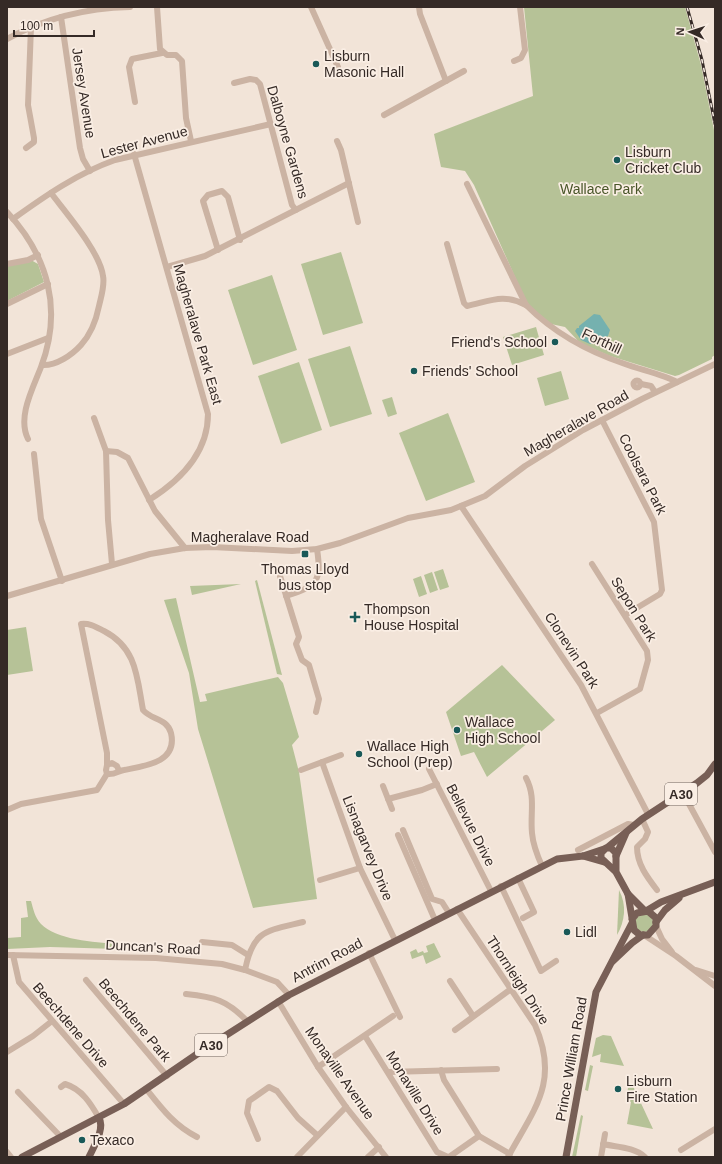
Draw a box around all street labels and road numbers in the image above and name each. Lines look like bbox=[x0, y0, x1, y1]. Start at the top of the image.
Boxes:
street label: Jersey Avenue bbox=[69, 47, 99, 140]
street label: Dalboyne Gardens bbox=[264, 84, 312, 200]
street label: Lester Avenue bbox=[99, 123, 189, 161]
street label: Magheralave Park East bbox=[170, 262, 226, 406]
street label: Forthill bbox=[580, 325, 624, 357]
street label: Magheralave Road bbox=[521, 386, 631, 460]
street label: Coolsara Park bbox=[616, 431, 671, 518]
street label: Magheralave Road bbox=[191, 529, 309, 545]
street label: Sepon Park bbox=[608, 574, 661, 645]
street label: Clonevin Park bbox=[542, 609, 603, 692]
street label: Bellevue Drive bbox=[443, 781, 499, 869]
road number: A30 bbox=[665, 783, 697, 805]
street label: Lisnagarvey Drive bbox=[340, 793, 396, 903]
street label: Thornleigh Drive bbox=[483, 933, 553, 1028]
street label: Antrim Road bbox=[289, 935, 365, 985]
street label: Duncan's Road bbox=[105, 937, 201, 957]
street label: Beechdene Park bbox=[96, 975, 175, 1066]
street label: Beechdene Drive bbox=[30, 979, 112, 1071]
street label: Prince William Road bbox=[552, 996, 590, 1122]
street label: Monaville Avenue bbox=[302, 1024, 378, 1123]
road number: A30 bbox=[195, 1034, 227, 1056]
street label: Monaville Drive bbox=[383, 1048, 447, 1138]

